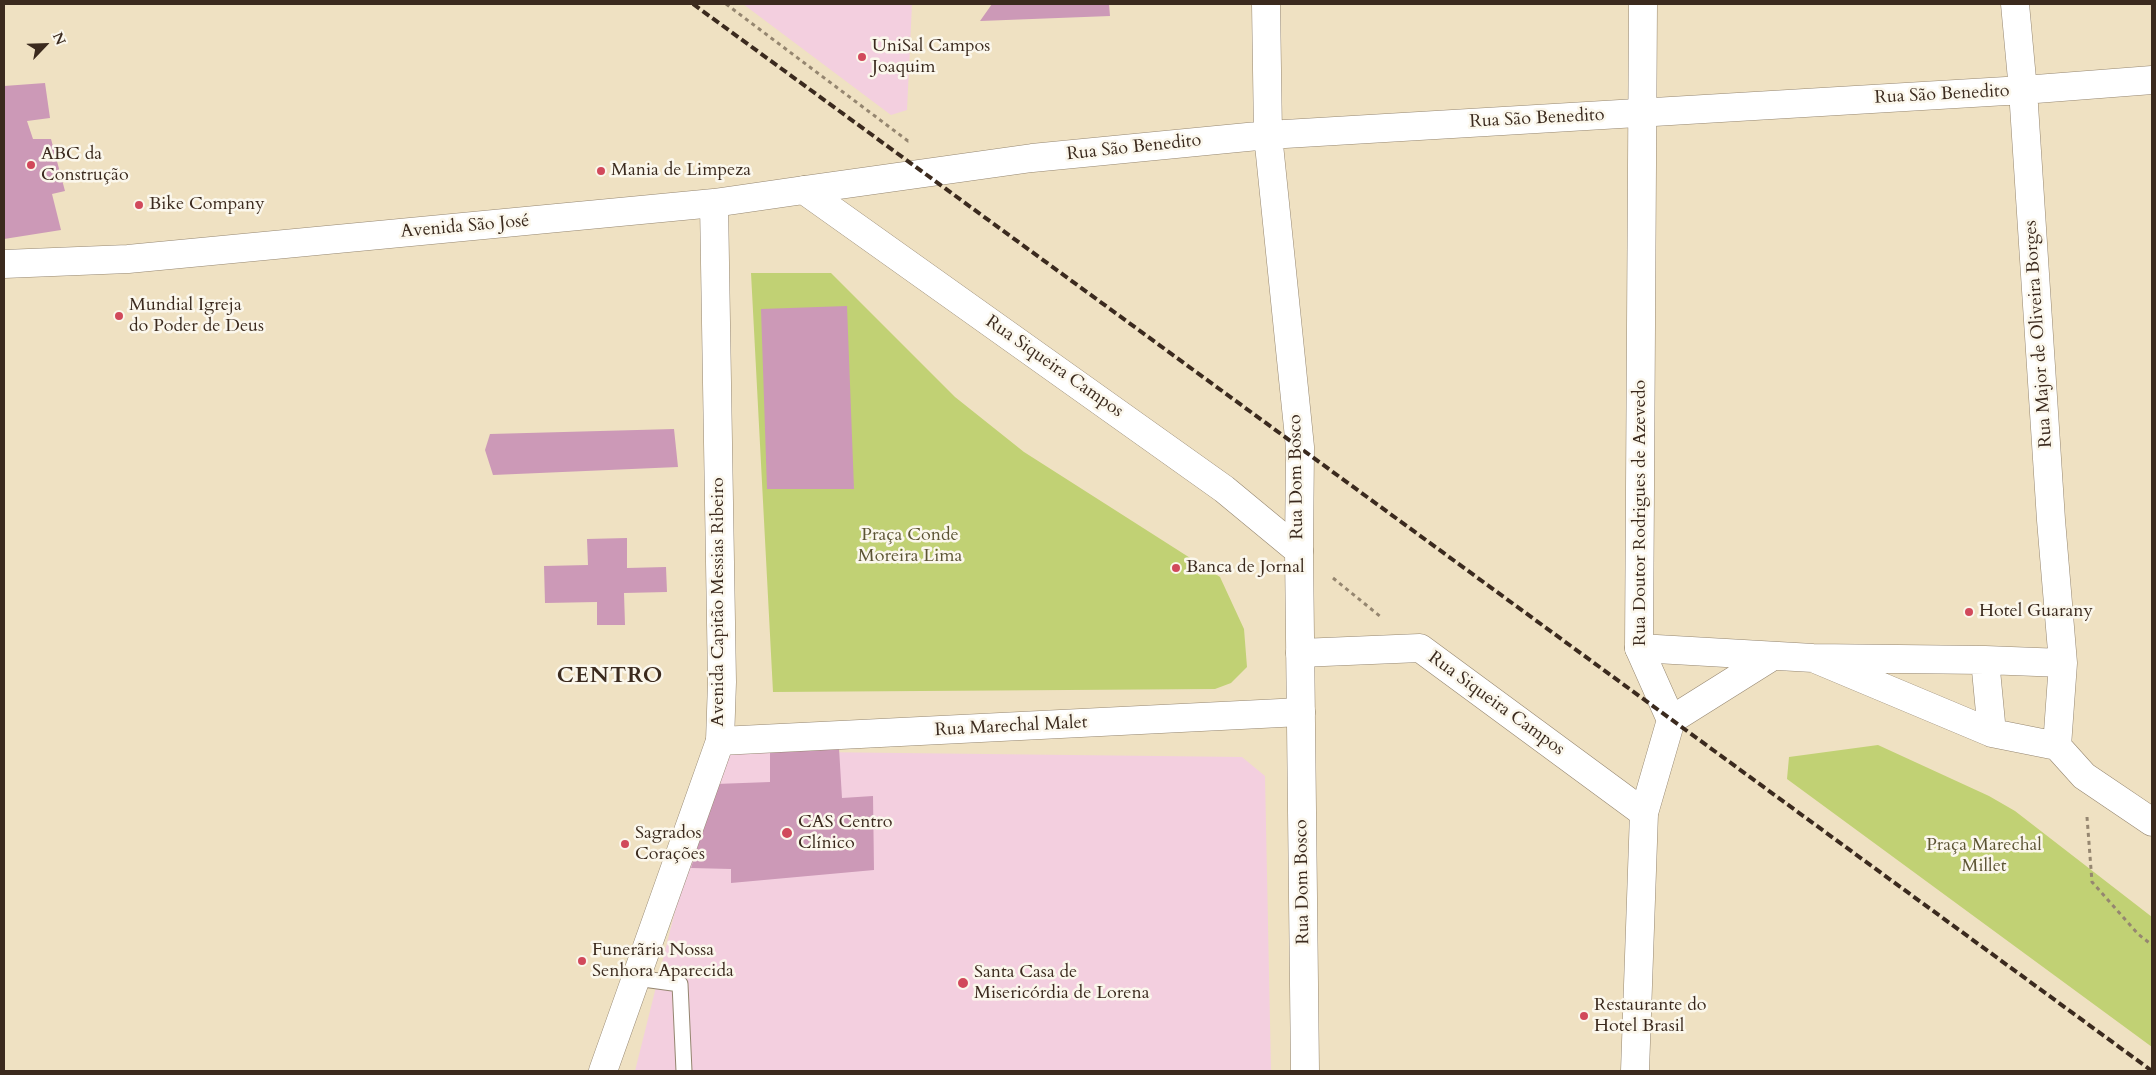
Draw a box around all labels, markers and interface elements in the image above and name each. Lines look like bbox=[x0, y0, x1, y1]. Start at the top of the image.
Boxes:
north arrow bbox=[20, 20, 70, 70]
text: N bbox=[48, 29, 70, 48]
place label: UniSal Campos Joaquim bbox=[872, 36, 990, 78]
marker: UniSal Campos Joaquim bbox=[856, 51, 868, 63]
street label: Rua São Benedito bbox=[1874, 81, 2010, 109]
street label: Rua São Benedito bbox=[1469, 105, 1605, 133]
street label: Rua São Benedito bbox=[1066, 130, 1202, 166]
place label: ABC da Construção bbox=[41, 144, 129, 186]
marker: ABC da Construção bbox=[25, 159, 37, 171]
place label: Mania de Limpeza bbox=[611, 160, 751, 182]
marker: Mania de Limpeza bbox=[595, 165, 607, 177]
place label: Bike Company bbox=[149, 194, 265, 216]
marker: Bike Company bbox=[133, 199, 145, 211]
street label: Avenida São José bbox=[400, 211, 530, 243]
street label: Rua Major de Oliveira Borges bbox=[2020, 220, 2058, 448]
place label: Mundial Igreja do Poder de Deus bbox=[129, 295, 264, 338]
marker: Mundial Igreja do Poder de Deus bbox=[113, 310, 125, 322]
street label: Rua Siqueira Campos bbox=[981, 311, 1127, 423]
street label: Rua Doutor Rodrigues de Azevedo bbox=[1630, 380, 1652, 646]
street label: Rua Dom Bosco bbox=[1285, 414, 1309, 540]
street label: Avenida Capitão Messias Ribeiro bbox=[708, 477, 730, 727]
park label: Praça Conde Moreira Lima bbox=[858, 525, 962, 568]
place label: Banca de Jornal bbox=[1186, 557, 1305, 579]
marker: Banca de Jornal bbox=[1170, 562, 1182, 574]
place label: Hotel Guarany bbox=[1979, 601, 2093, 623]
marker: Hotel Guarany bbox=[1963, 606, 1975, 618]
street label: Rua Siqueira Campos bbox=[1424, 647, 1568, 761]
district label: CENTRO bbox=[556, 664, 664, 690]
street label: Rua Marechal Malet bbox=[934, 712, 1088, 742]
place label: CAS Centro Clínico bbox=[798, 812, 893, 854]
street label: Rua Dom Bosco bbox=[1291, 819, 1315, 945]
place label: Sagrados Corações bbox=[635, 823, 705, 866]
marker: CAS Centro Clínico bbox=[780, 826, 794, 840]
park label: Praça Marechal Millet bbox=[1926, 835, 2042, 878]
marker: Sagrados Corações bbox=[619, 838, 631, 850]
place label: Funerãria Nossa Senhora Aparecida bbox=[592, 940, 734, 982]
marker: Funerãria Nossa Senhora Aparecida bbox=[576, 955, 588, 967]
place label: Santa Casa de Misericórdia de Lorena bbox=[974, 962, 1150, 1004]
marker: Santa Casa de Misericórdia de Lorena bbox=[956, 976, 970, 990]
place label: Restaurante do Hotel Brasil bbox=[1594, 995, 1707, 1038]
marker: Restaurante do Hotel Brasil bbox=[1578, 1010, 1590, 1022]

